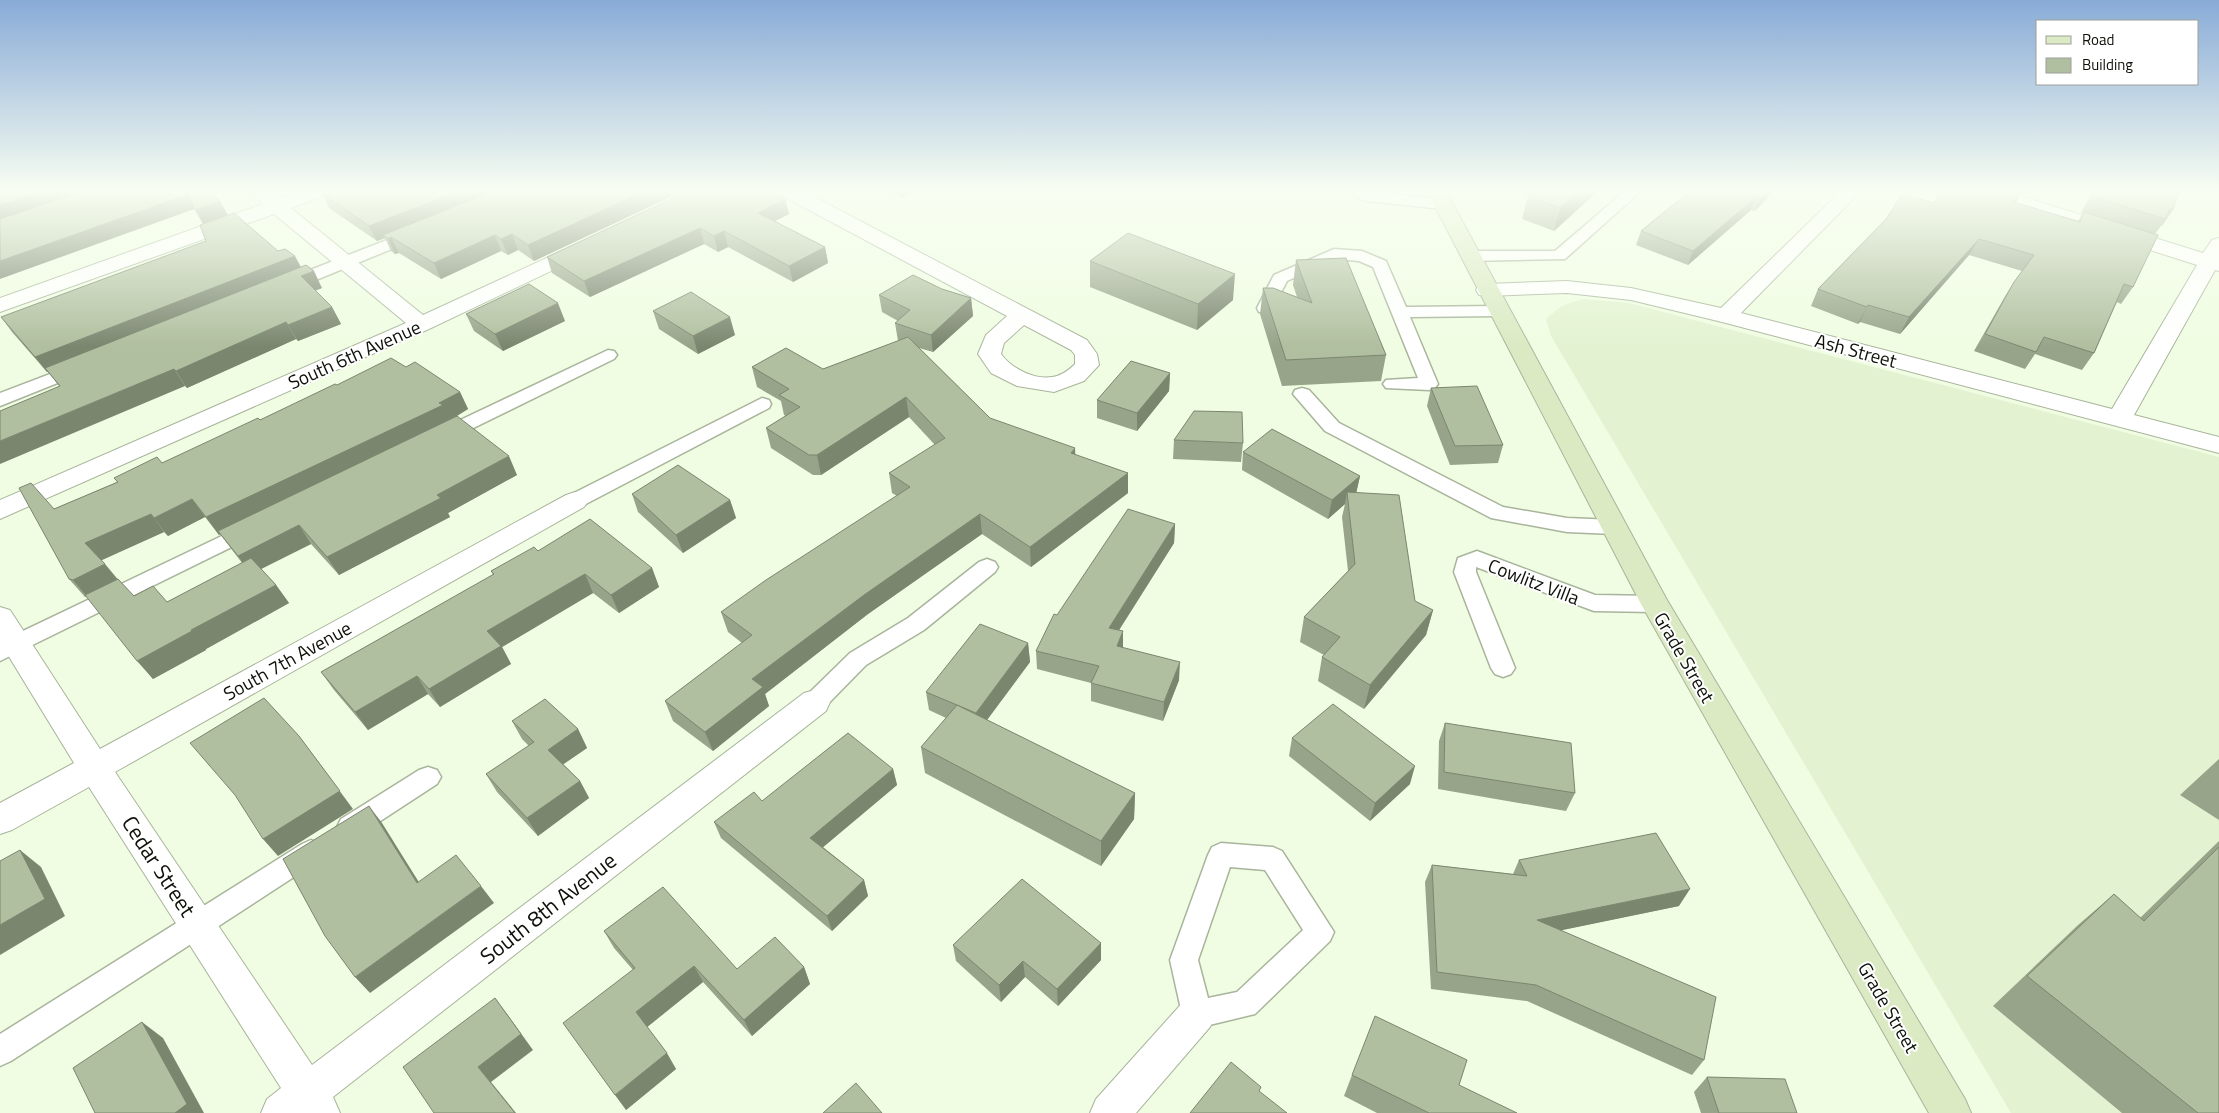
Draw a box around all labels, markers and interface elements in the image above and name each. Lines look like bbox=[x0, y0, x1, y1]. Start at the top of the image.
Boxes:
legend bbox=[2036, 20, 2199, 85]
text: Road bbox=[2082, 28, 2114, 51]
text: Building bbox=[2082, 53, 2133, 76]
street label: South 6th Avenue bbox=[283, 312, 425, 396]
street label: Ash Street bbox=[1812, 325, 1900, 375]
street label: Cowlitz Villa bbox=[1484, 550, 1585, 612]
street label: Grade Street bbox=[1647, 606, 1723, 708]
street label: South 7th Avenue bbox=[218, 613, 356, 707]
street label: Cedar Street bbox=[114, 809, 205, 924]
street label: South 8th Avenue bbox=[472, 844, 624, 972]
street label: Grade Street bbox=[1851, 956, 1927, 1058]

